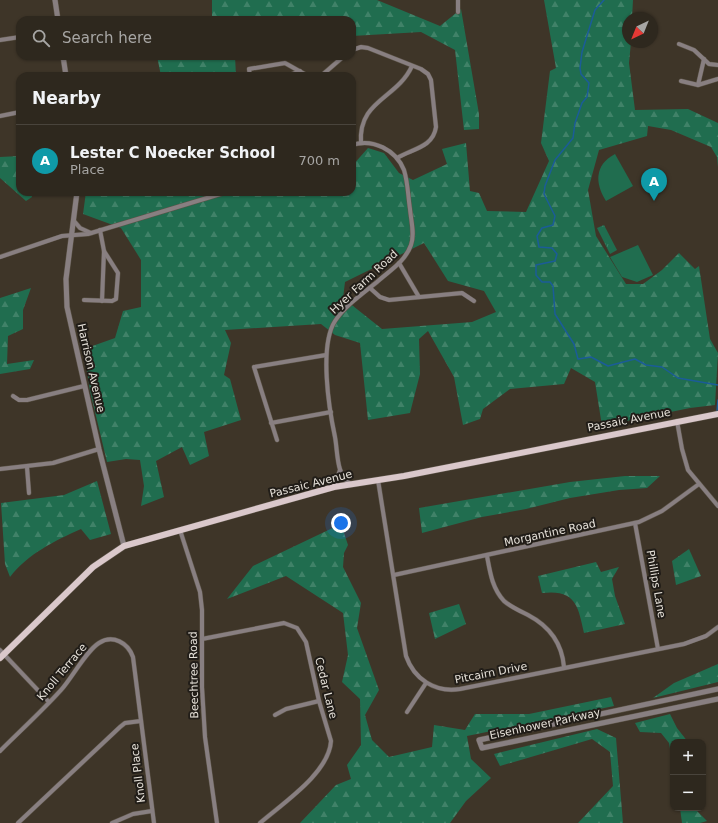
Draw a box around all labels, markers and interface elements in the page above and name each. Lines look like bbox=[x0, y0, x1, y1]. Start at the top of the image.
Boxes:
north arrow bbox=[622, 12, 658, 48]
search box bbox=[16, 16, 356, 60]
icon: search bbox=[30, 27, 52, 49]
text: Search here bbox=[62, 29, 152, 47]
text: Nearby bbox=[32, 88, 101, 108]
text: Lester C Noecker School bbox=[70, 144, 275, 162]
text: A bbox=[40, 153, 50, 168]
text: 700 m bbox=[298, 153, 340, 168]
text: Place bbox=[70, 162, 105, 177]
pin: A bbox=[641, 168, 667, 201]
street label: Hyer Farm Road bbox=[327, 247, 401, 317]
street label: Harrison Avenue bbox=[74, 322, 108, 414]
street label: Passaic Avenue bbox=[586, 406, 672, 434]
street label: Passaic Avenue bbox=[268, 467, 354, 501]
your location bbox=[331, 513, 351, 533]
street label: Morgantine Road bbox=[503, 517, 597, 549]
street label: Phillips Lane bbox=[644, 549, 668, 619]
street label: Beechtree Road bbox=[187, 631, 201, 719]
street label: Knoll Terrace bbox=[34, 641, 90, 703]
street label: Cedar Lane bbox=[312, 656, 340, 720]
street label: Pitcairn Drive bbox=[454, 660, 529, 686]
street label: Eisenhower Parkway bbox=[488, 706, 602, 742]
map controls bbox=[670, 739, 706, 811]
button: + bbox=[670, 739, 706, 775]
street label: Knoll Place bbox=[128, 742, 148, 803]
button: − bbox=[670, 775, 706, 811]

